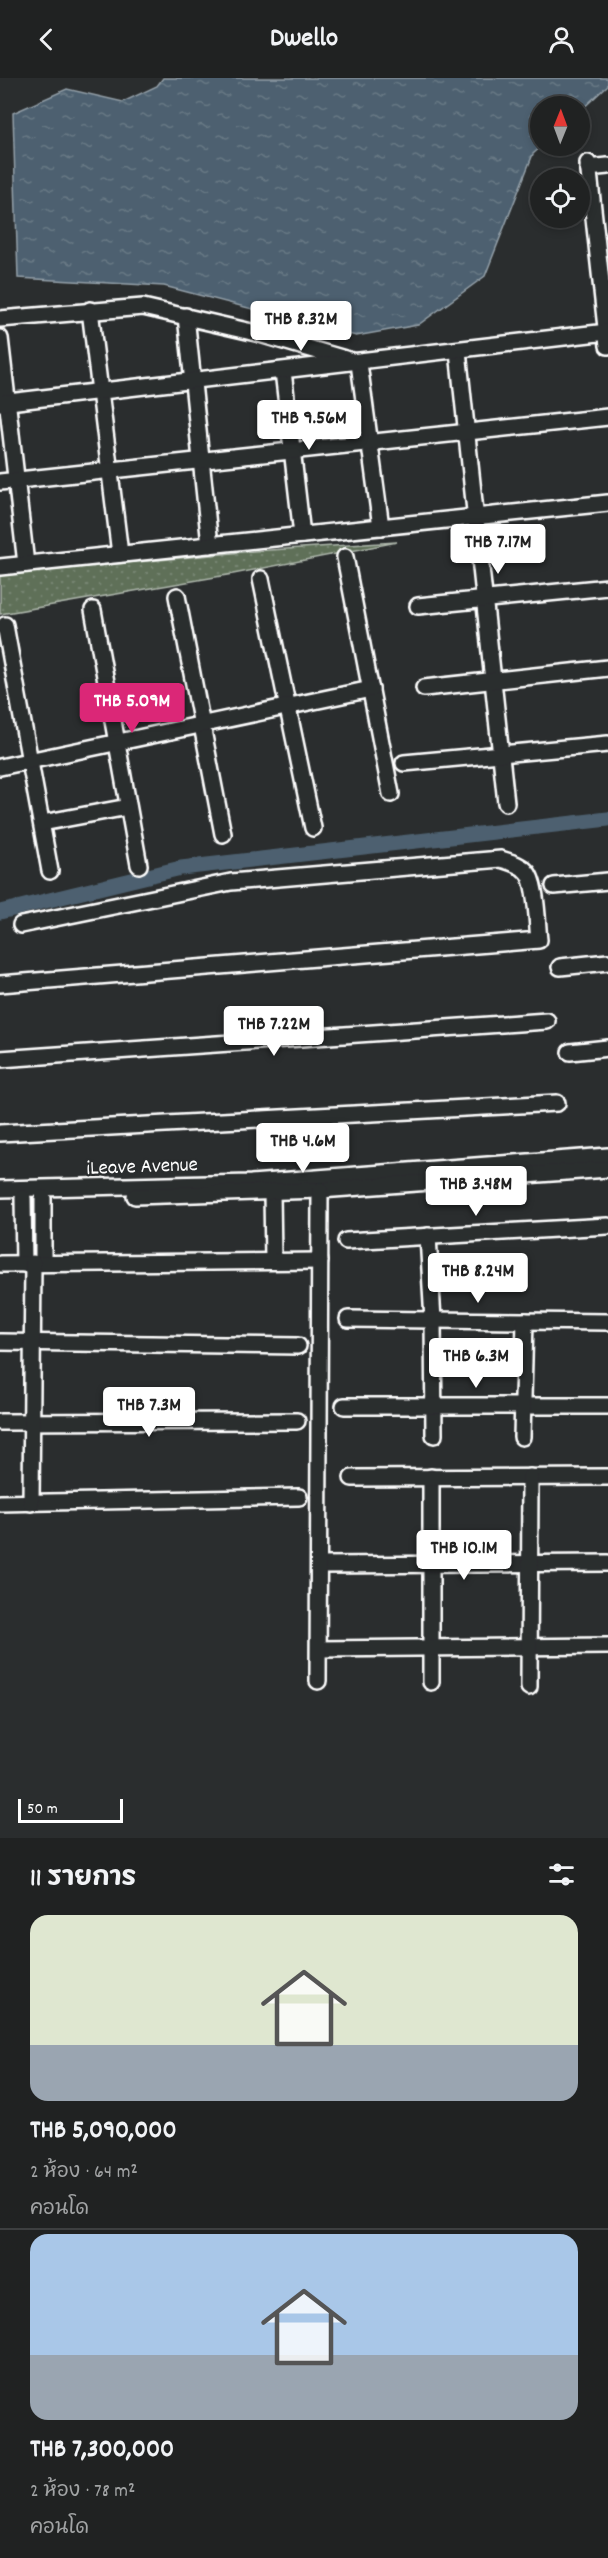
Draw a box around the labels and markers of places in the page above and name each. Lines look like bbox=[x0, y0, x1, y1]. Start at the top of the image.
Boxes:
pin: THB 8.32M bbox=[232, 301, 370, 352]
pin: THB 9.56M bbox=[240, 400, 378, 451]
pin: THB 7.17M bbox=[429, 524, 567, 575]
pin: THB 5.09M bbox=[63, 683, 201, 734]
pin: THB 7.22M bbox=[205, 1006, 343, 1057]
pin: THB 4.6M bbox=[241, 1123, 365, 1174]
pin: THB 3.48M bbox=[407, 1166, 545, 1217]
pin: THB 8.24M bbox=[409, 1253, 547, 1304]
pin: THB 6.3M bbox=[414, 1338, 538, 1389]
pin: THB 7.3M bbox=[87, 1387, 211, 1438]
pin: THB 10.1M bbox=[395, 1530, 533, 1581]

